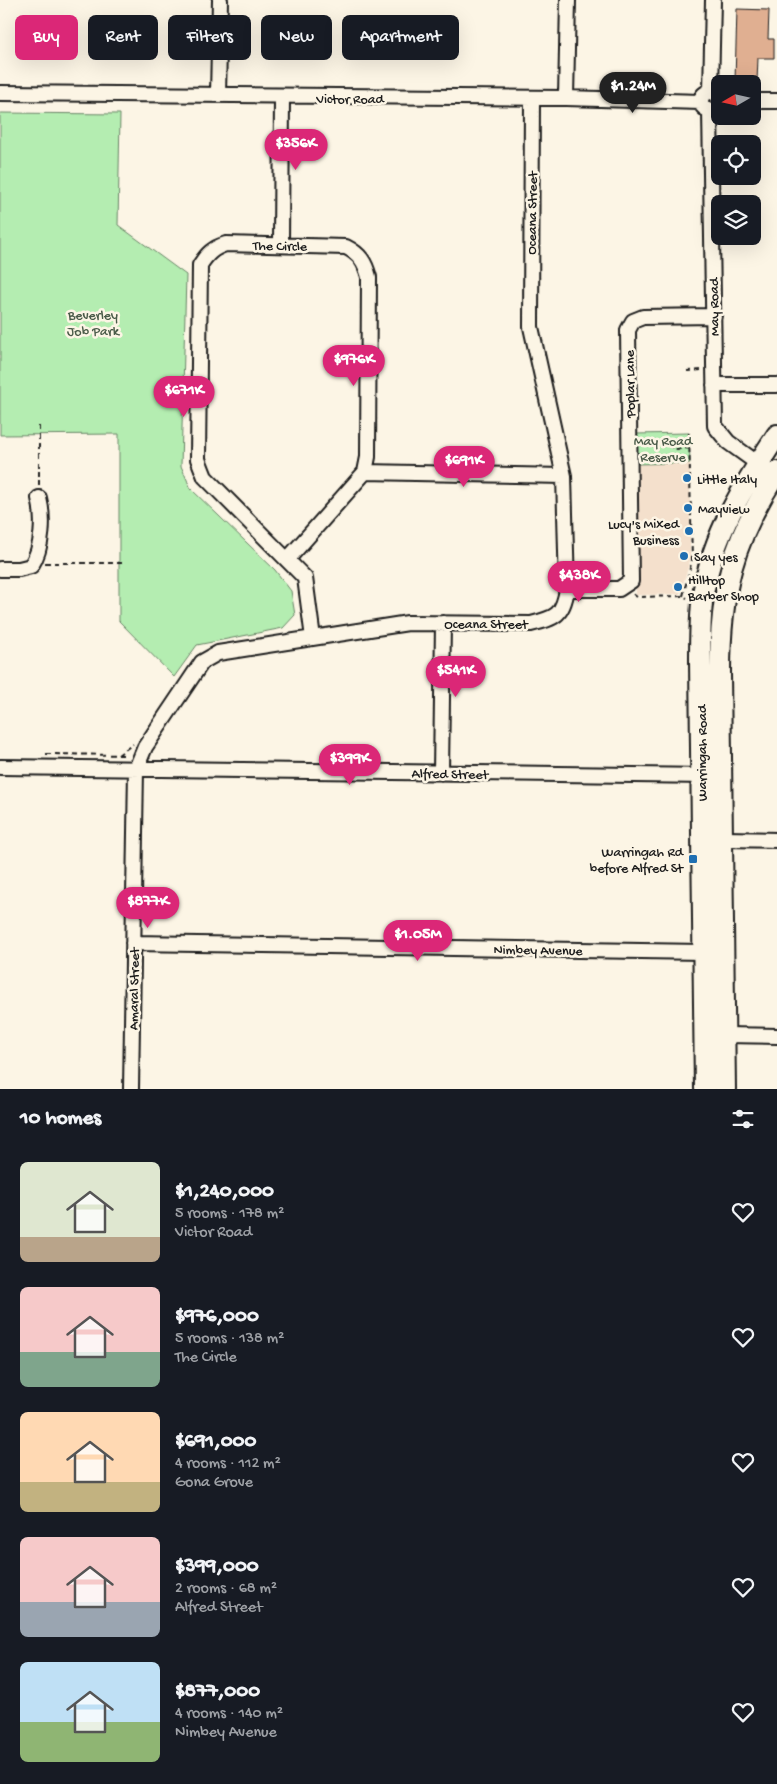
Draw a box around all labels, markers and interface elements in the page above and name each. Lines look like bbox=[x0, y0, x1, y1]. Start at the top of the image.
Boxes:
chip: Buy bbox=[15, 15, 78, 60]
chip: Rent bbox=[88, 15, 158, 60]
chip: Filters bbox=[168, 15, 251, 60]
chip: New bbox=[261, 15, 332, 60]
chip: Apartment bbox=[342, 15, 459, 60]
pin: $1.24M bbox=[592, 72, 674, 114]
north arrow bbox=[711, 75, 761, 125]
map controls bbox=[711, 75, 761, 245]
text: $1.24M bbox=[610, 78, 656, 97]
street label: Victor Road bbox=[315, 92, 385, 109]
pin: $356K bbox=[261, 128, 331, 171]
text: $356K bbox=[276, 135, 316, 154]
button: locate bbox=[711, 135, 761, 185]
street label: Oceana Street bbox=[524, 170, 543, 255]
button: layers bbox=[711, 195, 761, 245]
street label: The Circle bbox=[252, 239, 308, 256]
street label: May Road bbox=[706, 276, 725, 336]
park label: Beverley Job Park bbox=[67, 308, 121, 341]
pin: $976K bbox=[319, 344, 389, 387]
street label: Poplar Lane bbox=[622, 349, 641, 419]
text: $976K bbox=[334, 351, 374, 370]
pin: $671K bbox=[149, 376, 219, 418]
text: $671K bbox=[165, 382, 203, 401]
park label: May Road Reserve bbox=[634, 434, 694, 467]
pin: $691K bbox=[429, 446, 499, 488]
text: $691K bbox=[445, 452, 483, 471]
marker: Little Italy bbox=[681, 472, 693, 484]
place label: Little Italy bbox=[697, 472, 757, 489]
marker: Mayview bbox=[682, 502, 694, 514]
place label: Mayview bbox=[698, 502, 750, 519]
place label: Lucy's Mixed Business bbox=[608, 517, 681, 550]
marker: Lucy's Mixed Business bbox=[683, 525, 695, 537]
marker: Say yes bbox=[678, 550, 690, 562]
place label: Say yes bbox=[694, 550, 739, 567]
pin: $438K bbox=[544, 560, 614, 603]
text: $438K bbox=[559, 567, 599, 586]
place label: Hilltop Barber Shop bbox=[687, 573, 759, 606]
marker: Hilltop Barber Shop bbox=[672, 581, 684, 593]
street label: Oceana Street bbox=[444, 617, 529, 634]
pin: $541K bbox=[421, 656, 491, 698]
text: $541K bbox=[437, 662, 475, 681]
street label: Warringah Road bbox=[695, 703, 712, 801]
pin: $399K bbox=[315, 744, 385, 786]
text: $399K bbox=[330, 750, 370, 769]
street label: Alfred Street bbox=[411, 766, 490, 785]
place label: Warringah Rd before Alfred St bbox=[590, 845, 685, 878]
marker: Warringah Rd before Alfred St bbox=[687, 853, 699, 865]
pin: $877K bbox=[113, 886, 183, 929]
text: $877K bbox=[127, 893, 169, 912]
pin: $1.05M bbox=[377, 920, 459, 962]
text: $1.05M bbox=[394, 926, 442, 945]
street label: Nimbey Avenue bbox=[493, 942, 583, 961]
street label: Amaral Street bbox=[126, 946, 145, 1030]
icon: filters bbox=[729, 1105, 757, 1133]
text: 10 homes bbox=[20, 1107, 101, 1132]
text: $1,240,000 bbox=[175, 1180, 274, 1205]
icon: home bbox=[60, 1182, 120, 1242]
icon: heart bbox=[729, 1198, 757, 1226]
text: 5 rooms · 178 m² bbox=[175, 1205, 284, 1224]
text: Victor Road bbox=[175, 1224, 252, 1243]
text: $976,000 bbox=[175, 1305, 259, 1330]
icon: home bbox=[60, 1307, 120, 1367]
icon: heart bbox=[729, 1323, 757, 1351]
text: 5 rooms · 138 m² bbox=[175, 1330, 284, 1349]
text: The Circle bbox=[175, 1349, 237, 1368]
text: $691,000 bbox=[175, 1430, 256, 1455]
icon: home bbox=[60, 1432, 120, 1492]
icon: heart bbox=[729, 1448, 757, 1476]
text: 4 rooms · 112 m² bbox=[175, 1455, 281, 1474]
text: Gona Grove bbox=[175, 1474, 253, 1493]
text: $399,000 bbox=[175, 1555, 259, 1580]
icon: home bbox=[60, 1557, 120, 1617]
icon: heart bbox=[729, 1573, 757, 1601]
text: 2 rooms · 68 m² bbox=[175, 1580, 277, 1599]
text: Alfred Street bbox=[175, 1599, 263, 1618]
text: $877,000 bbox=[175, 1680, 260, 1705]
icon: home bbox=[60, 1682, 120, 1742]
icon: heart bbox=[729, 1698, 757, 1726]
text: 4 rooms · 140 m² bbox=[175, 1705, 283, 1724]
text: Nimbey Avenue bbox=[175, 1724, 277, 1743]

